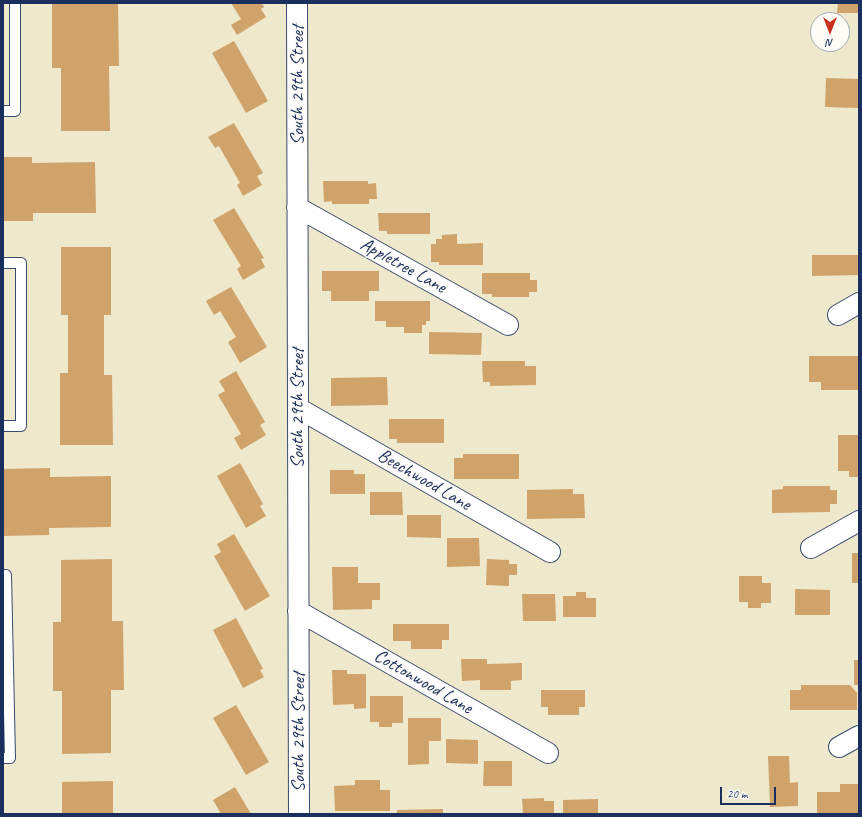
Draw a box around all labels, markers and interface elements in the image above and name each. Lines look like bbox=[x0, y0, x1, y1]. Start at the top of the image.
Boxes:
north arrow bbox=[810, 12, 850, 52]
street label: South 29th Street bbox=[287, 25, 309, 145]
text: N bbox=[827, 36, 833, 50]
street label: Appletree Lane bbox=[356, 233, 450, 299]
street label: South 29th Street bbox=[287, 348, 309, 468]
street label: Beechwood Lane bbox=[373, 444, 475, 516]
street label: Cottonwood Lane bbox=[370, 645, 476, 719]
street label: South 29th Street bbox=[288, 672, 310, 792]
scale bar bbox=[722, 779, 778, 805]
text: 20 m bbox=[727, 786, 747, 802]

